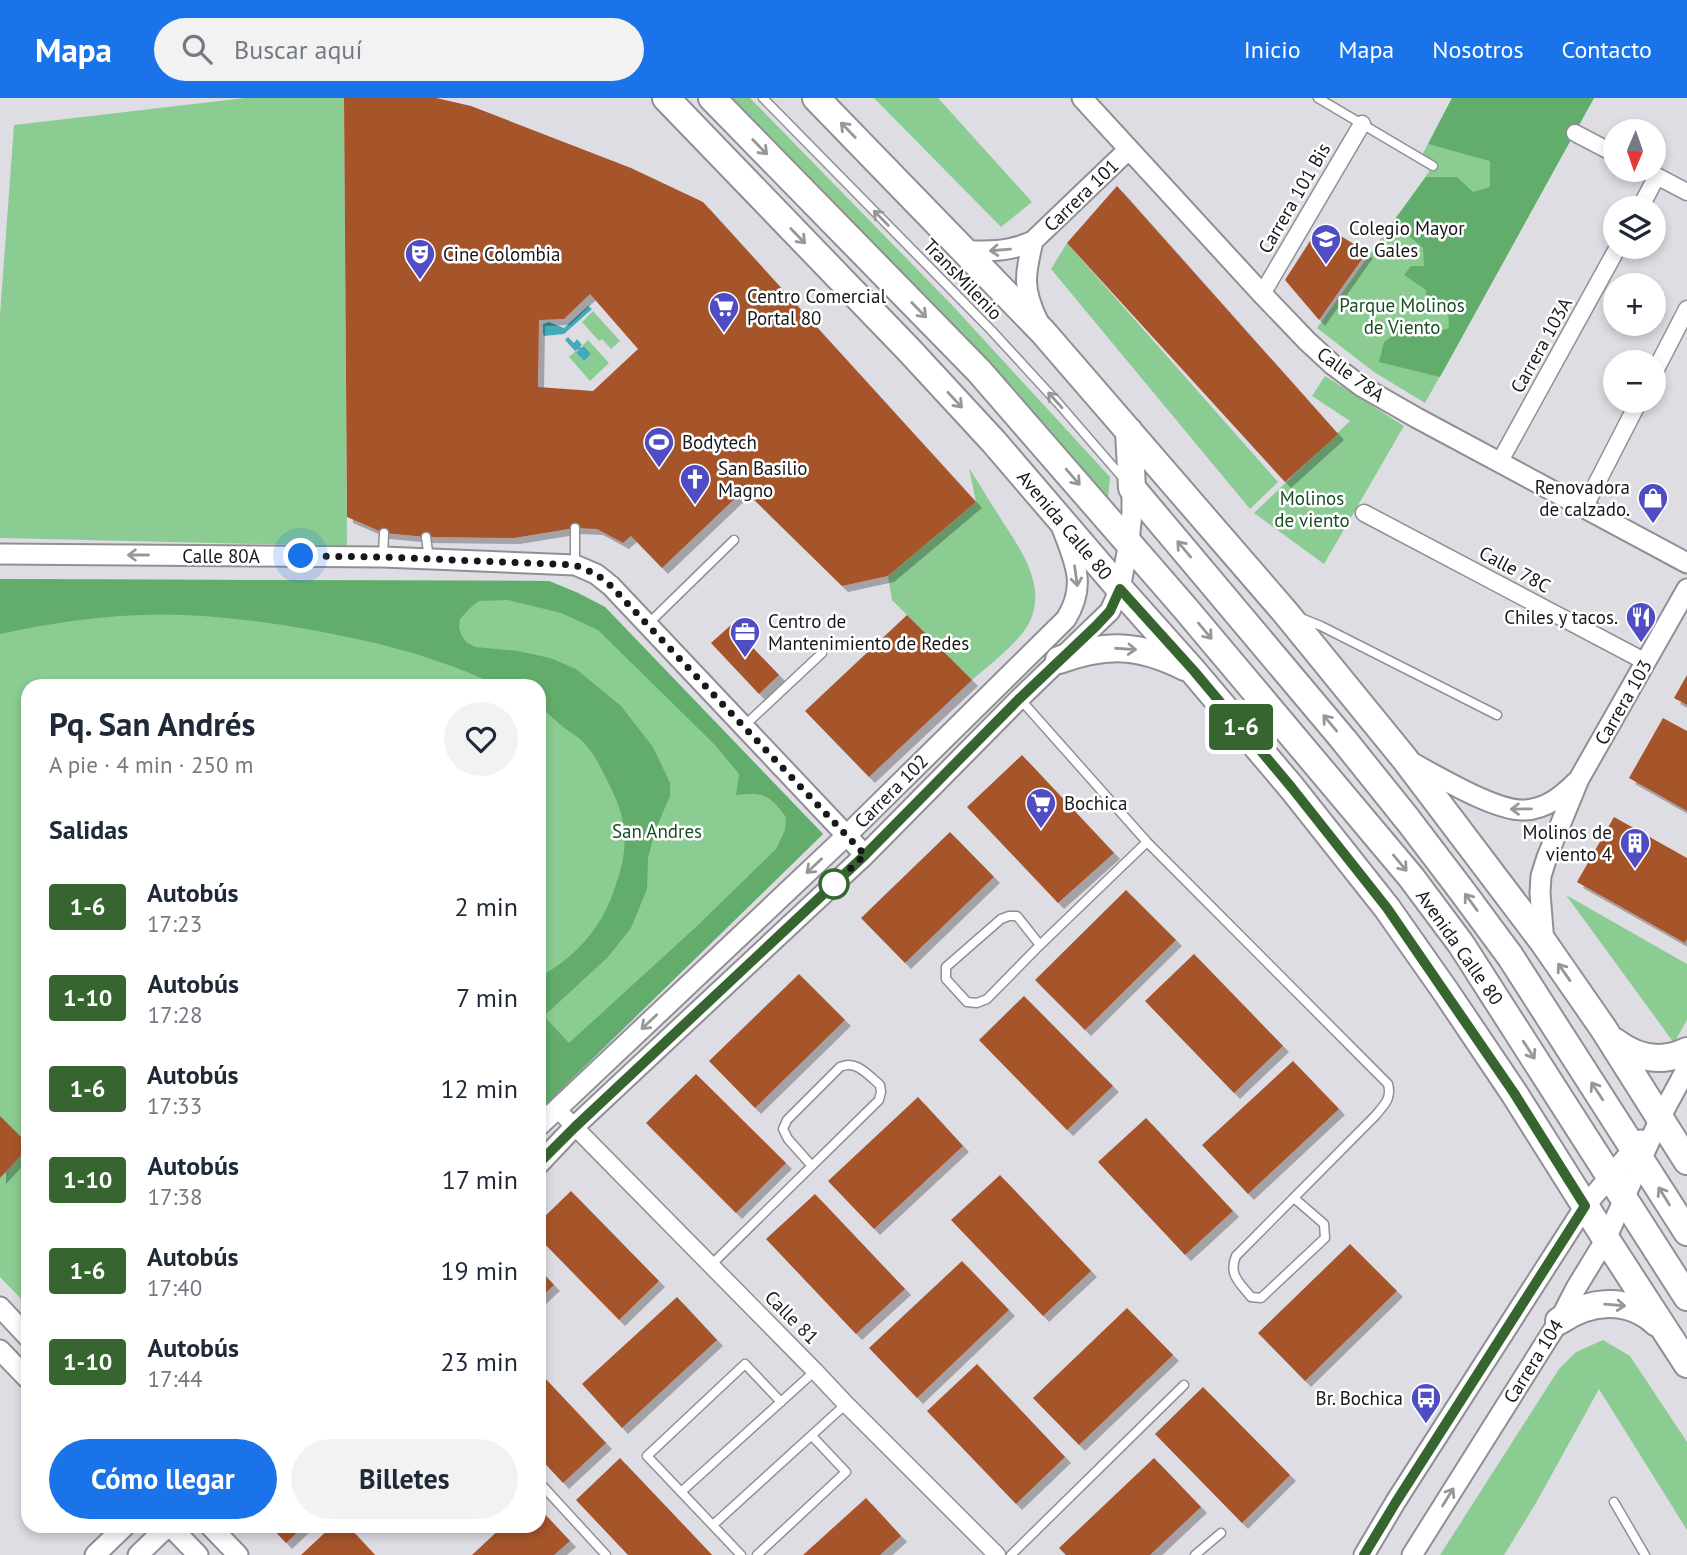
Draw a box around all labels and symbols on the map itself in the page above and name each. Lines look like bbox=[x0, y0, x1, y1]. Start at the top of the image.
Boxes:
north arrow bbox=[1603, 119, 1666, 182]
one-way arrow bbox=[839, 122, 856, 139]
one-way arrow bbox=[752, 138, 769, 155]
street label: Carrera 101 Bis bbox=[1253, 138, 1335, 258]
street label: Carrera 101 bbox=[1039, 154, 1123, 236]
one-way arrow bbox=[873, 210, 890, 227]
place label: Colegio Mayor de Gales bbox=[1349, 216, 1465, 262]
school or university icon: Colegio Mayor de Gales bbox=[1309, 222, 1343, 266]
one-way arrow bbox=[789, 227, 806, 244]
street label: TransMilenio bbox=[918, 233, 1008, 325]
theatre icon: Cine Colombia bbox=[403, 237, 437, 281]
place label: Cine Colombia bbox=[443, 242, 560, 266]
one-way arrow bbox=[989, 244, 1012, 257]
place label: Centro Comercial Portal 80 bbox=[747, 284, 886, 330]
supermarket icon: Centro Comercial Portal 80 bbox=[707, 290, 741, 334]
park label: Parque Molinos de Viento bbox=[1339, 293, 1465, 339]
street label: Carrera 103A bbox=[1505, 293, 1577, 397]
one-way arrow bbox=[910, 301, 927, 318]
street label: Calle 78A bbox=[1313, 341, 1389, 407]
one-way arrow bbox=[947, 391, 963, 409]
one-way arrow bbox=[1047, 391, 1063, 409]
sports icon: Bodytech bbox=[642, 425, 676, 469]
place label: Bodytech bbox=[682, 430, 757, 454]
place label: San Basilio Magno bbox=[718, 456, 807, 502]
church icon: San Basilio Magno bbox=[678, 462, 712, 506]
street label: Avenida Calle 80 bbox=[1012, 465, 1118, 585]
one-way arrow bbox=[1065, 468, 1081, 486]
place label: Renovadora de calzado. bbox=[1535, 475, 1630, 521]
shop icon: Renovadora de calzado. bbox=[1636, 481, 1670, 525]
park label: Molinos de viento bbox=[1274, 486, 1350, 532]
your location bbox=[283, 538, 318, 573]
street label: Calle 78C bbox=[1475, 540, 1555, 598]
one-way arrow bbox=[1176, 541, 1192, 559]
street label: Calle 80A bbox=[182, 544, 260, 568]
one-way arrow bbox=[127, 548, 150, 562]
one-way arrow bbox=[1070, 564, 1083, 586]
restaurant icon: Chiles y tacos. bbox=[1624, 600, 1658, 644]
place label: Chiles y tacos. bbox=[1504, 605, 1618, 629]
place label: Centro de Mantenimiento de Redes bbox=[768, 609, 969, 655]
office icon: Centro de Mantenimiento de Redes bbox=[728, 615, 762, 659]
one-way arrow bbox=[1197, 622, 1213, 640]
one-way arrow bbox=[1114, 643, 1136, 656]
street label: Carrera 103 bbox=[1589, 655, 1657, 749]
line badge: 1-6 bbox=[1201, 704, 1281, 750]
one-way arrow bbox=[1322, 715, 1338, 733]
street label: Carrera 102 bbox=[849, 749, 933, 833]
supermarket icon: Bochica bbox=[1024, 786, 1058, 830]
place label: Bochica bbox=[1064, 791, 1127, 815]
one-way arrow bbox=[1510, 802, 1533, 816]
park label: San Andres bbox=[612, 819, 702, 843]
place label: Molinos de viento 4 bbox=[1523, 820, 1612, 866]
building icon: Molinos de viento 4 bbox=[1618, 826, 1652, 870]
one-way arrow bbox=[1392, 854, 1408, 872]
one-way arrow bbox=[806, 858, 823, 875]
unlabelled marker bbox=[819, 869, 849, 899]
street label: Avenida Calle 80 bbox=[1411, 885, 1509, 1009]
one-way arrow bbox=[1463, 893, 1478, 912]
one-way arrow bbox=[1557, 963, 1571, 982]
one-way arrow bbox=[641, 1014, 658, 1031]
one-way arrow bbox=[1522, 1040, 1537, 1059]
one-way arrow bbox=[1590, 1082, 1605, 1101]
one-way arrow bbox=[1657, 1187, 1671, 1207]
street label: Calle 81 bbox=[760, 1285, 824, 1349]
one-way arrow bbox=[1603, 1299, 1626, 1312]
street label: Carrera 104 bbox=[1498, 1315, 1568, 1407]
bus stop icon: Br. Bochica bbox=[1409, 1381, 1443, 1425]
place label: Br. Bochica bbox=[1316, 1386, 1403, 1410]
one-way arrow bbox=[1441, 1487, 1455, 1507]

